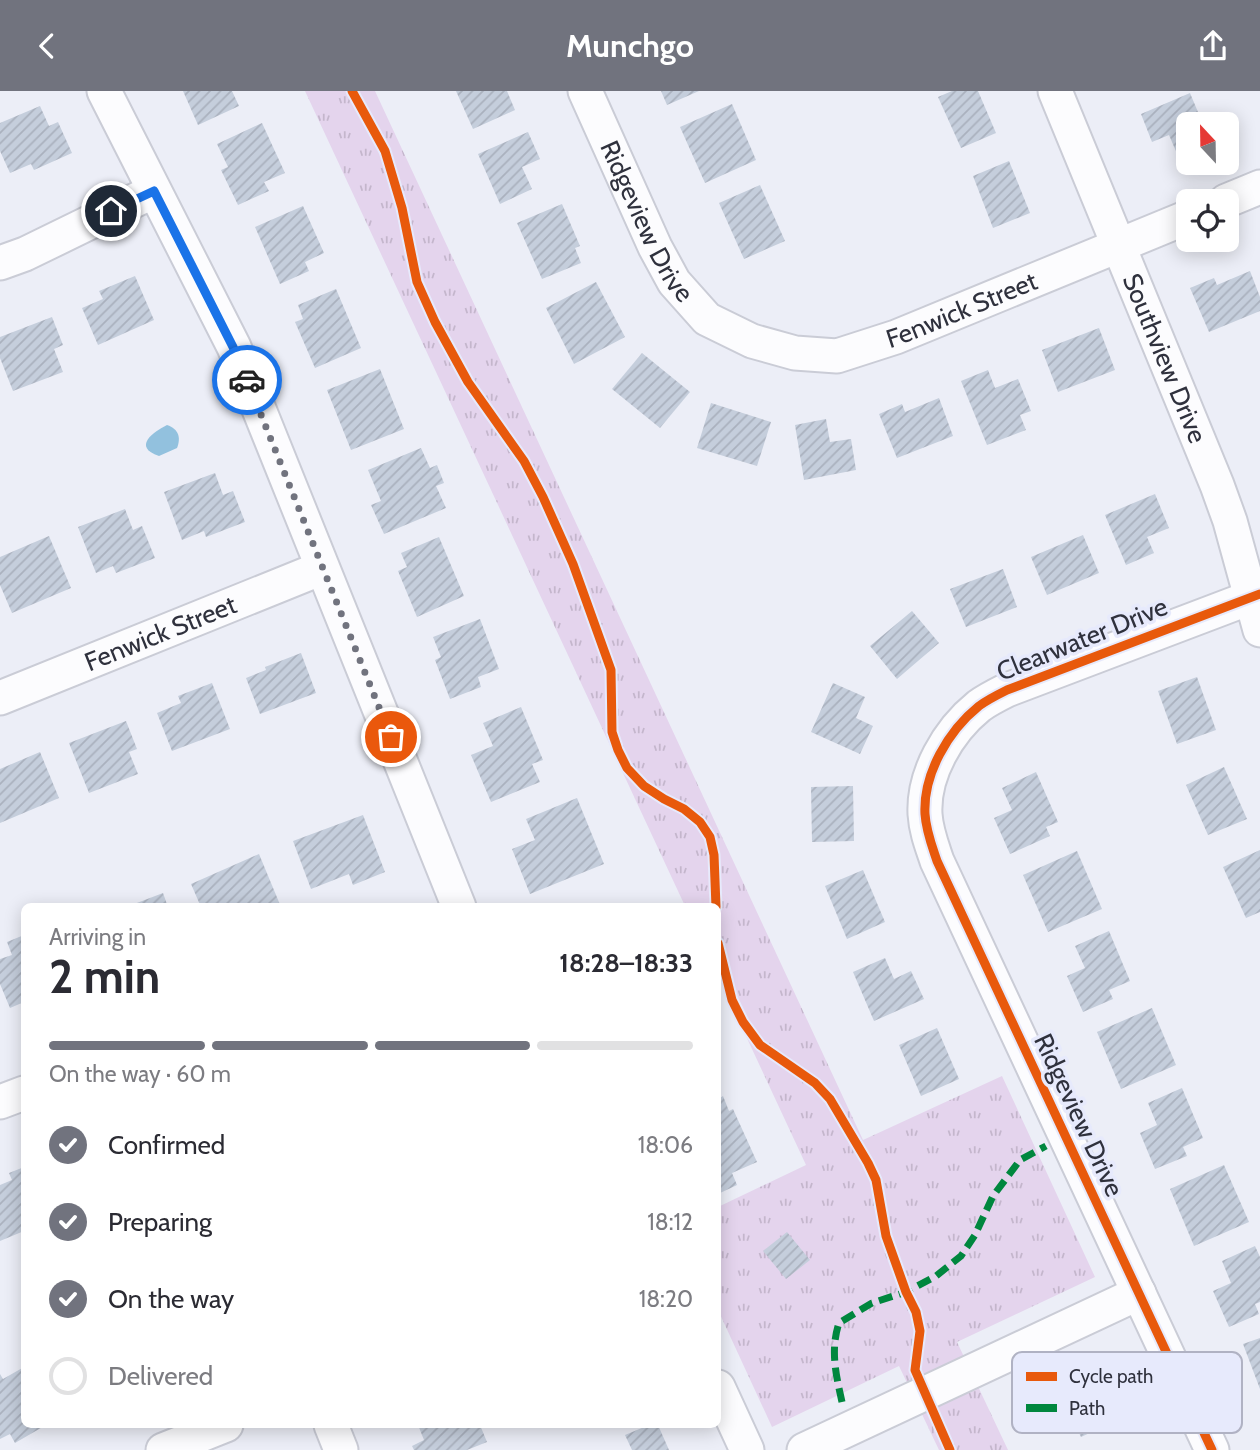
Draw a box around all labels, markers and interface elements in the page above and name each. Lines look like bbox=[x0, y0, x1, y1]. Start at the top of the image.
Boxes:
text: Munchgo bbox=[566, 26, 694, 65]
icon: back bbox=[28, 27, 66, 65]
icon: share bbox=[1194, 27, 1232, 65]
north arrow bbox=[1176, 112, 1239, 175]
map controls bbox=[1176, 112, 1239, 252]
street label: Ridgeview Drive bbox=[593, 135, 700, 309]
pin bbox=[81, 181, 141, 241]
button: locate bbox=[1176, 189, 1239, 252]
icon: home bbox=[92, 192, 130, 230]
street label: Fenwick Street bbox=[882, 265, 1042, 355]
street label: Southview Drive bbox=[1116, 269, 1214, 448]
courier bbox=[212, 345, 282, 415]
icon: car bbox=[228, 361, 266, 399]
street label: Fenwick Street bbox=[80, 588, 241, 678]
street label: Clearwater Drive bbox=[992, 590, 1172, 688]
pin bbox=[361, 707, 421, 767]
icon: bag bbox=[372, 718, 410, 756]
text: Arriving in bbox=[49, 923, 146, 951]
text: 18:28–18:33 bbox=[559, 947, 693, 979]
text: 2 min bbox=[49, 949, 160, 1005]
street label: Ridgeview Drive bbox=[1027, 1028, 1131, 1202]
text: On the way · 60 m bbox=[49, 1060, 231, 1088]
icon: check bbox=[49, 1126, 87, 1164]
text: Confirmed bbox=[108, 1129, 225, 1161]
text: 18:06 bbox=[638, 1131, 693, 1159]
icon: check bbox=[49, 1203, 87, 1241]
text: Preparing bbox=[108, 1206, 212, 1238]
text: 18:12 bbox=[647, 1208, 693, 1236]
icon: check bbox=[49, 1280, 87, 1318]
text: On the way bbox=[108, 1283, 234, 1315]
text: 18:20 bbox=[639, 1285, 693, 1313]
legend bbox=[1012, 1352, 1242, 1433]
text: Delivered bbox=[108, 1360, 213, 1392]
text: Cycle path bbox=[1069, 1365, 1153, 1388]
text: Path bbox=[1069, 1397, 1105, 1420]

